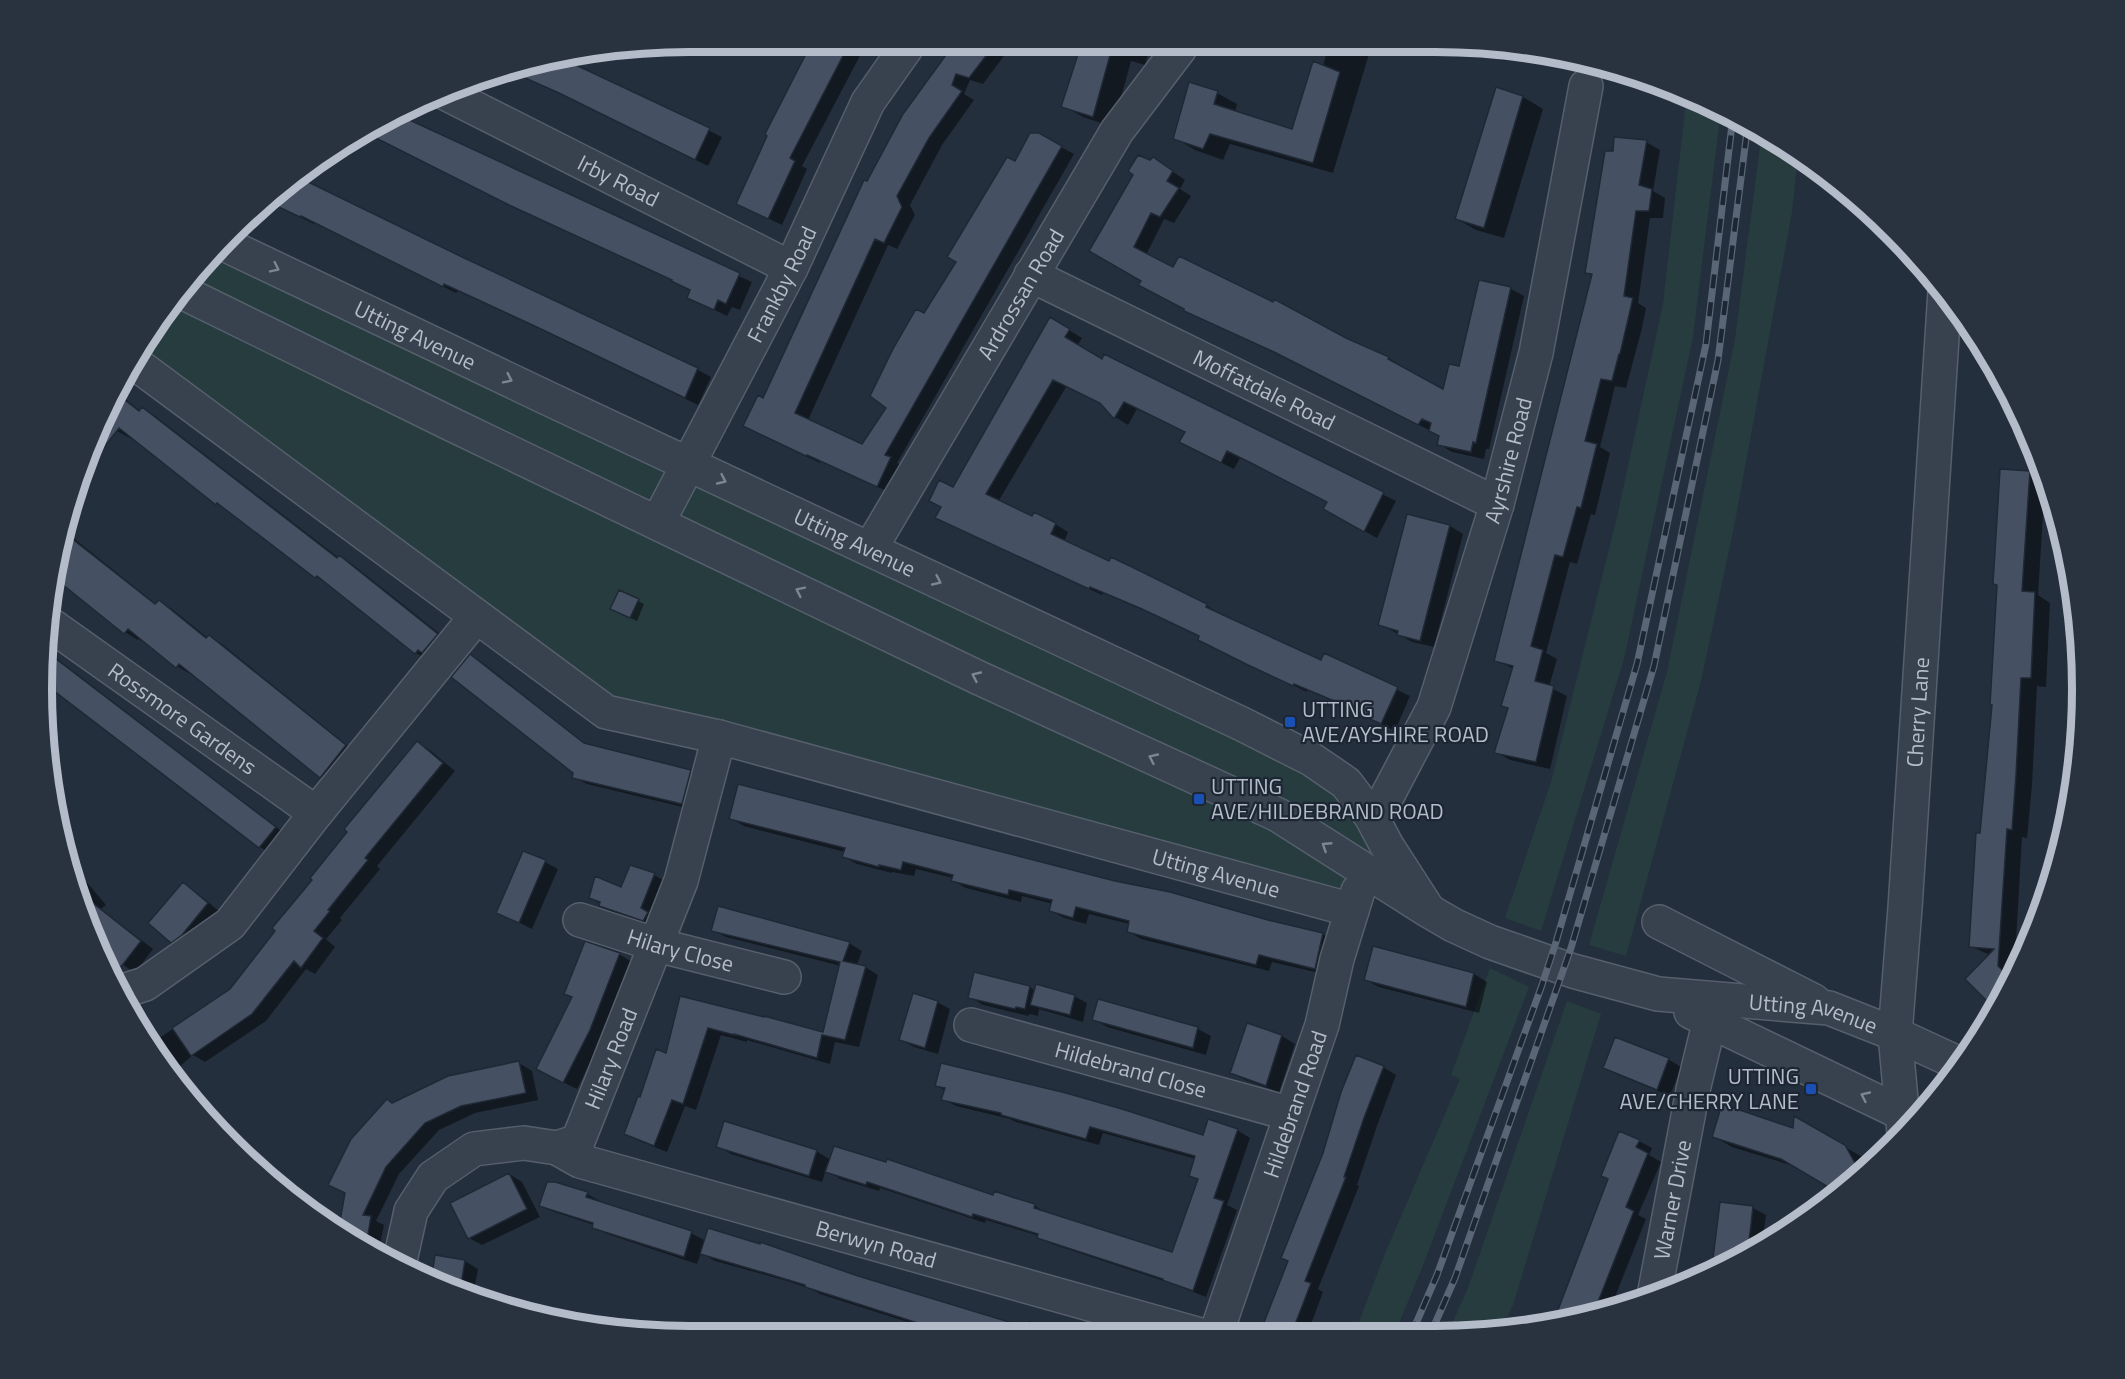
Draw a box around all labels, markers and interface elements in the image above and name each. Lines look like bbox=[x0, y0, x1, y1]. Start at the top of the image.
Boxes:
street label: Irby Road bbox=[572, 146, 665, 216]
street label: Frankby Road bbox=[738, 220, 825, 349]
street label: Ardrossan Road bbox=[969, 222, 1073, 366]
one-way arrow bbox=[268, 260, 279, 272]
street label: Utting Avenue bbox=[349, 291, 482, 379]
street label: Moffatdale Road bbox=[1187, 340, 1341, 439]
one-way arrow bbox=[501, 372, 512, 384]
street label: Ayrshire Road bbox=[1475, 394, 1541, 528]
one-way arrow bbox=[716, 472, 727, 484]
street label: Utting Avenue bbox=[788, 499, 921, 586]
one-way arrow bbox=[930, 573, 941, 585]
one-way arrow bbox=[796, 587, 807, 599]
street label: Rossmore Gardens bbox=[101, 654, 264, 783]
street label: Cherry Lane bbox=[1897, 656, 1938, 768]
one-way arrow bbox=[971, 672, 982, 684]
place label: UTTING AVE/AYSHIRE ROAD bbox=[1302, 692, 1489, 751]
marker: UTTING AVE/AYSHIRE ROAD bbox=[1283, 715, 1297, 729]
one-way arrow bbox=[1149, 753, 1160, 765]
place label: UTTING AVE/HILDEBRAND ROAD bbox=[1211, 769, 1444, 828]
marker: UTTING AVE/HILDEBRAND ROAD bbox=[1192, 792, 1206, 806]
street label: Utting Avenue bbox=[1148, 839, 1284, 907]
one-way arrow bbox=[1322, 842, 1332, 854]
street label: Hilary Close bbox=[623, 919, 737, 981]
street label: Utting Avenue bbox=[1748, 985, 1883, 1043]
street label: Hilary Road bbox=[575, 1003, 646, 1114]
street label: Hildebrand Road bbox=[1254, 1026, 1336, 1182]
street label: Hildebrand Close bbox=[1051, 1032, 1211, 1107]
place label: UTTING AVE/CHERRY LANE bbox=[1620, 1059, 1799, 1118]
marker: UTTING AVE/CHERRY LANE bbox=[1804, 1082, 1818, 1096]
one-way arrow bbox=[1860, 1091, 1871, 1103]
street label: Warner Drive bbox=[1644, 1137, 1700, 1263]
street label: Berwyn Road bbox=[812, 1211, 940, 1277]

